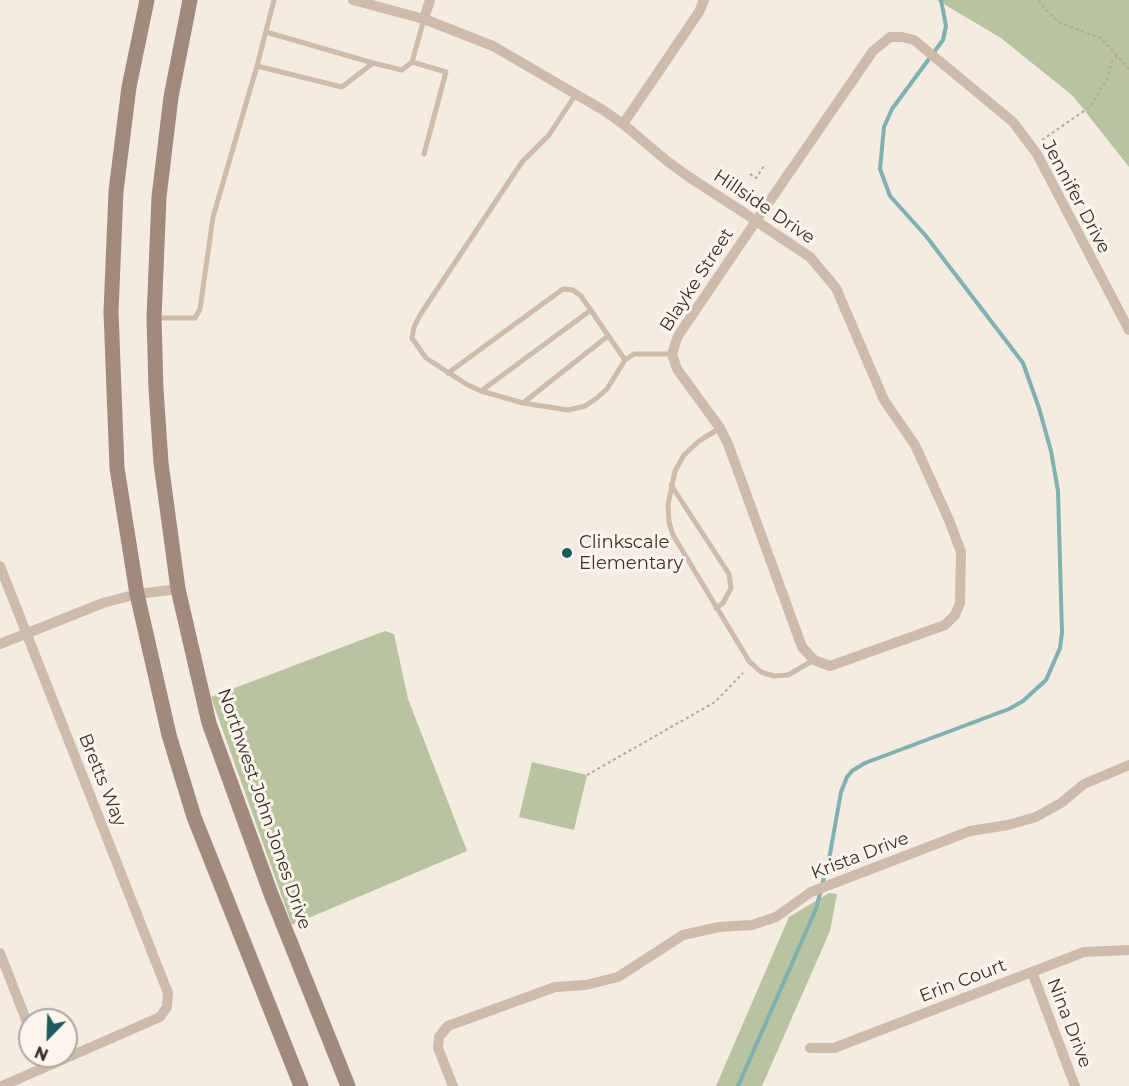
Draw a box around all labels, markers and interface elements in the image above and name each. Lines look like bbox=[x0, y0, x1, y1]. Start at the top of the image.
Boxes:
street label: Jennifer Drive bbox=[1037, 137, 1115, 257]
street label: Hillside Drive bbox=[709, 165, 819, 249]
street label: Blayke Street bbox=[656, 224, 738, 336]
place label: Clinkscale Elementary bbox=[579, 532, 683, 574]
marker: Clinkscale Elementary bbox=[560, 546, 574, 560]
street label: Northwest John Jones Drive bbox=[213, 686, 315, 932]
street label: Bretts Way bbox=[74, 730, 130, 830]
street label: Krista Drive bbox=[808, 828, 912, 884]
street label: Erin Court bbox=[916, 955, 1010, 1007]
street label: Nina Drive bbox=[1042, 975, 1096, 1071]
north arrow bbox=[18, 1008, 78, 1068]
text: N bbox=[32, 1042, 51, 1064]

